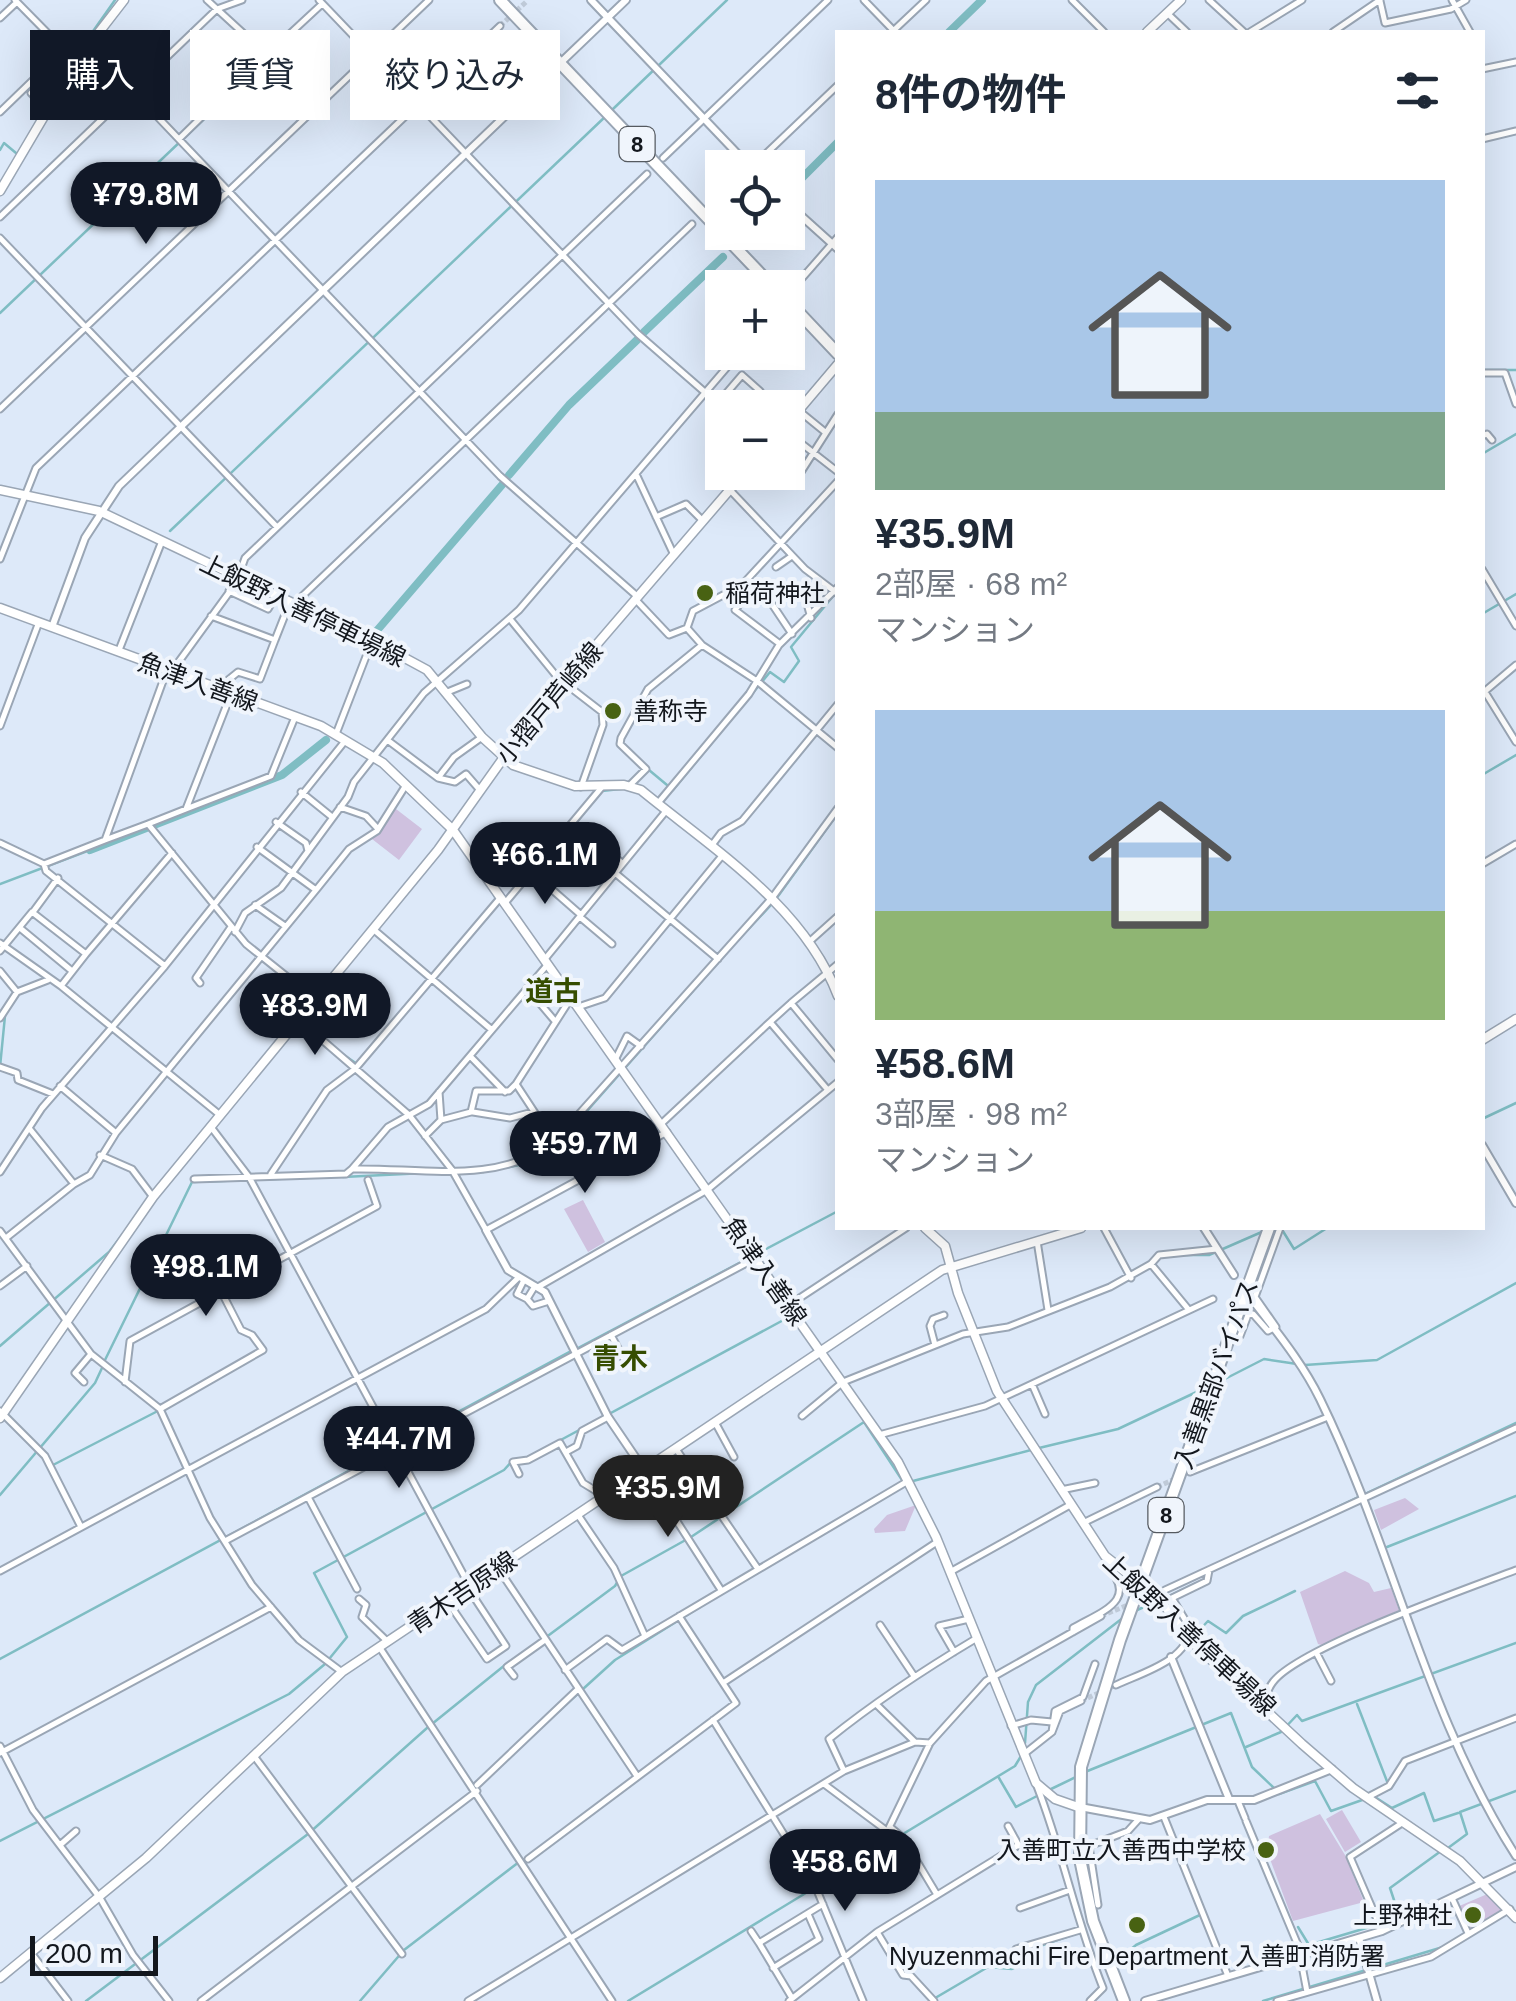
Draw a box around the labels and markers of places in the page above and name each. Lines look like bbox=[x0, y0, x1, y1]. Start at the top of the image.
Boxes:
pin: ¥79.8M bbox=[65, 162, 227, 247]
place label: 稲荷神社 bbox=[725, 579, 825, 607]
marker: 稲荷神社 bbox=[694, 582, 716, 604]
place label: 善称寺 bbox=[633, 697, 708, 725]
marker: 善称寺 bbox=[602, 700, 624, 722]
pin: ¥66.1M bbox=[464, 822, 626, 907]
pin: ¥83.9M bbox=[234, 973, 396, 1058]
pin: ¥59.7M bbox=[504, 1111, 666, 1196]
pin: ¥98.1M bbox=[125, 1234, 287, 1319]
pin: ¥44.7M bbox=[318, 1406, 480, 1491]
pin: ¥35.9M bbox=[587, 1455, 749, 1540]
pin: ¥58.6M bbox=[764, 1829, 926, 1914]
place label: 入善町立入善西中学校 bbox=[996, 1836, 1246, 1864]
marker: 入善町立入善西中学校 bbox=[1255, 1839, 1277, 1861]
place label: 上野神社 bbox=[1353, 1901, 1453, 1929]
marker: 上野神社 bbox=[1462, 1904, 1484, 1926]
marker: Nyuzenmachi Fire Department 入善町消防署 bbox=[1126, 1914, 1148, 1936]
place label: Nyuzenmachi Fire Department 入善町消防署 bbox=[889, 1942, 1385, 1970]

